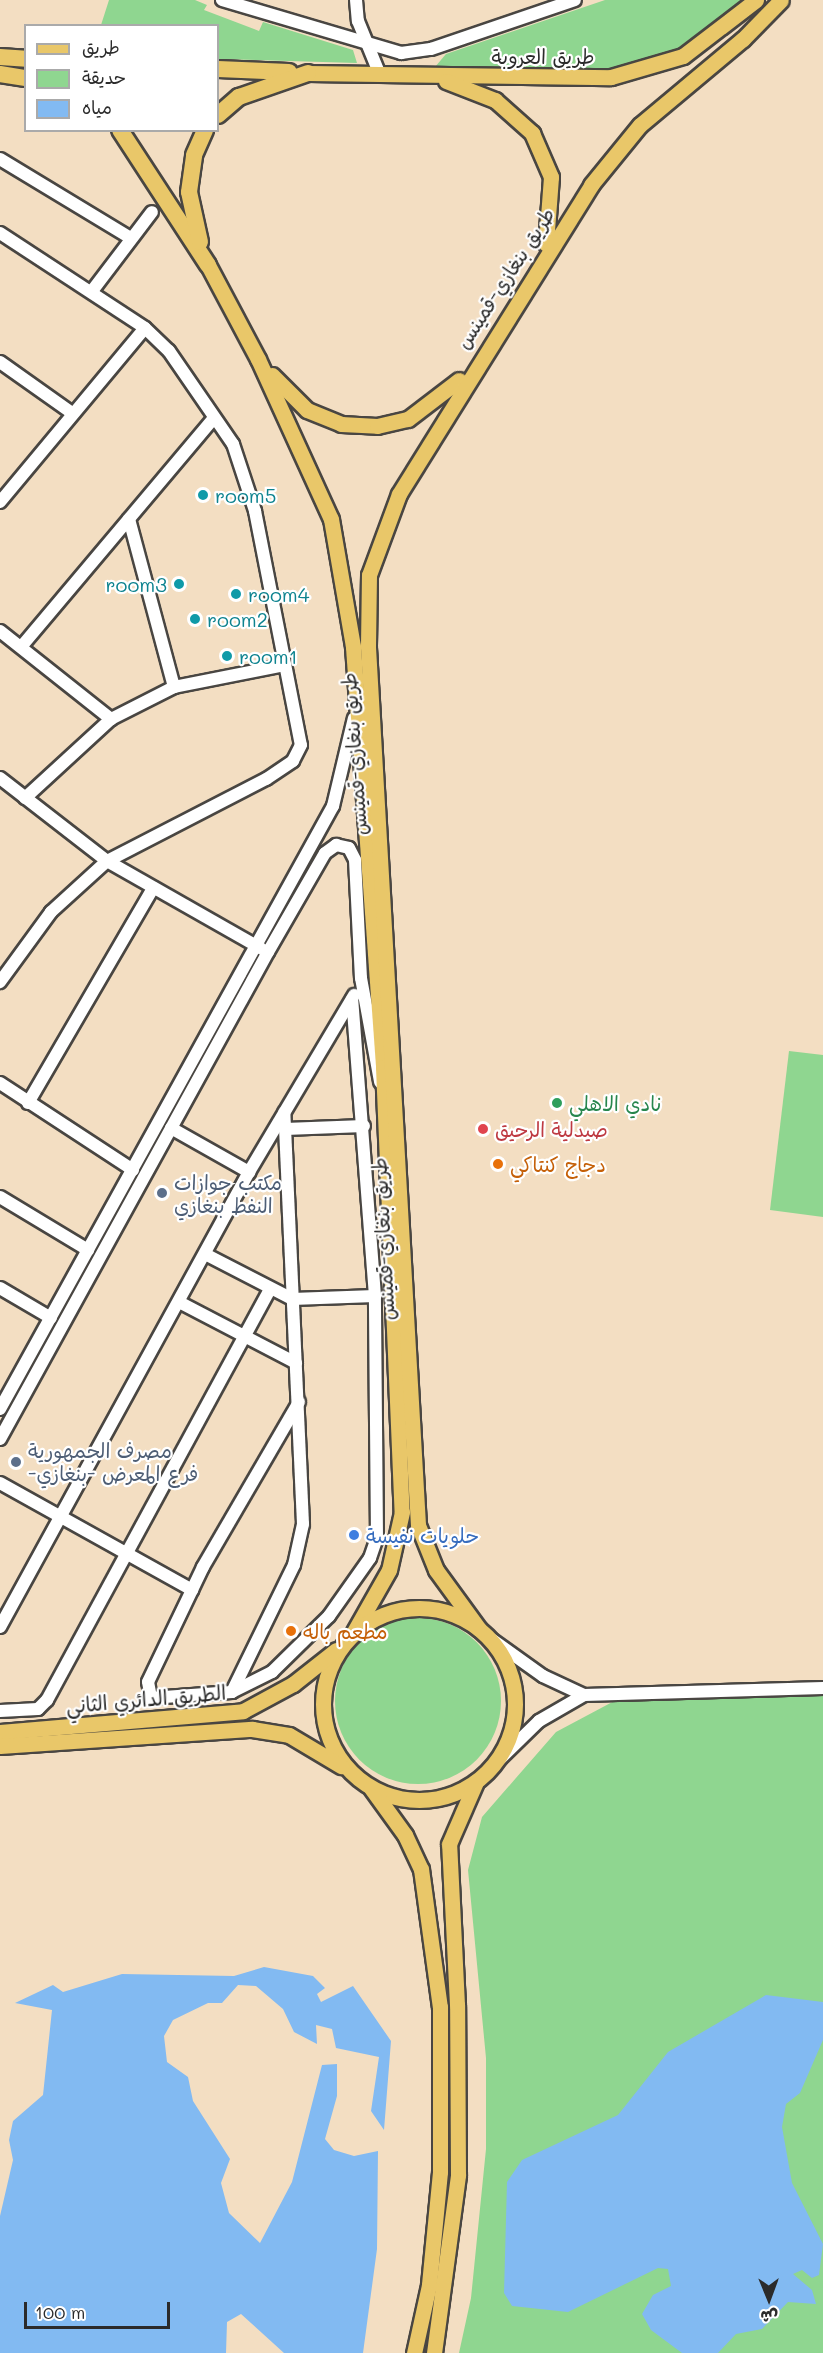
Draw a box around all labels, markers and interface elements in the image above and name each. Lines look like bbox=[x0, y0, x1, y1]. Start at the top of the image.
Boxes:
legend bbox=[24, 24, 219, 132]
text: طريق bbox=[82, 35, 120, 59]
street label: طريق العروبة bbox=[492, 44, 594, 68]
text: حديقة bbox=[82, 65, 126, 89]
text: مياه bbox=[82, 95, 112, 119]
street label: طريق بنغازي-قمينس bbox=[450, 203, 560, 353]
place label: room5 bbox=[215, 483, 276, 507]
marker: room5 bbox=[196, 488, 210, 502]
place label: room3 bbox=[106, 572, 167, 596]
marker: room3 bbox=[172, 577, 186, 591]
place label: room4 bbox=[248, 582, 309, 606]
marker: room4 bbox=[229, 587, 243, 601]
place label: room2 bbox=[207, 607, 268, 631]
marker: room2 bbox=[188, 612, 202, 626]
place label: room1 bbox=[239, 644, 298, 668]
marker: room1 bbox=[220, 649, 234, 663]
street label: طريق بنغازي-قمينس bbox=[336, 672, 372, 836]
place label: نادي الاهلي bbox=[569, 1091, 661, 1115]
marker: نادي الاهلي bbox=[550, 1096, 564, 1110]
place label: صيدلية الرحيق bbox=[495, 1117, 608, 1141]
marker: صيدلية الرحيق bbox=[476, 1122, 490, 1136]
place label: دجاج كنتاكي bbox=[510, 1152, 606, 1176]
street label: طريق بنغازي-قمينس bbox=[367, 1157, 399, 1321]
marker: دجاج كنتاكي bbox=[491, 1157, 505, 1171]
place label: مكتب جوازات النفط بنغازي bbox=[174, 1170, 282, 1217]
marker: مكتب جوازات النفط بنغازي bbox=[155, 1186, 169, 1200]
place label: مصرف الجمهورية -فرع المعرض -بنغازي bbox=[28, 1438, 198, 1485]
marker: مصرف الجمهورية -فرع المعرض -بنغازي bbox=[9, 1455, 23, 1469]
place label: حلويات نفيسة bbox=[366, 1523, 479, 1547]
marker: حلويات نفيسة bbox=[347, 1528, 361, 1542]
place label: مطعم باله bbox=[303, 1619, 387, 1643]
marker: مطعم باله bbox=[284, 1624, 298, 1638]
street label: الطريق الدائري الثاني bbox=[65, 1680, 227, 1718]
north arrow bbox=[739, 2269, 799, 2329]
scale bar bbox=[27, 2290, 172, 2328]
text: 100 m bbox=[35, 2300, 85, 2324]
text: ش bbox=[760, 2307, 778, 2328]

